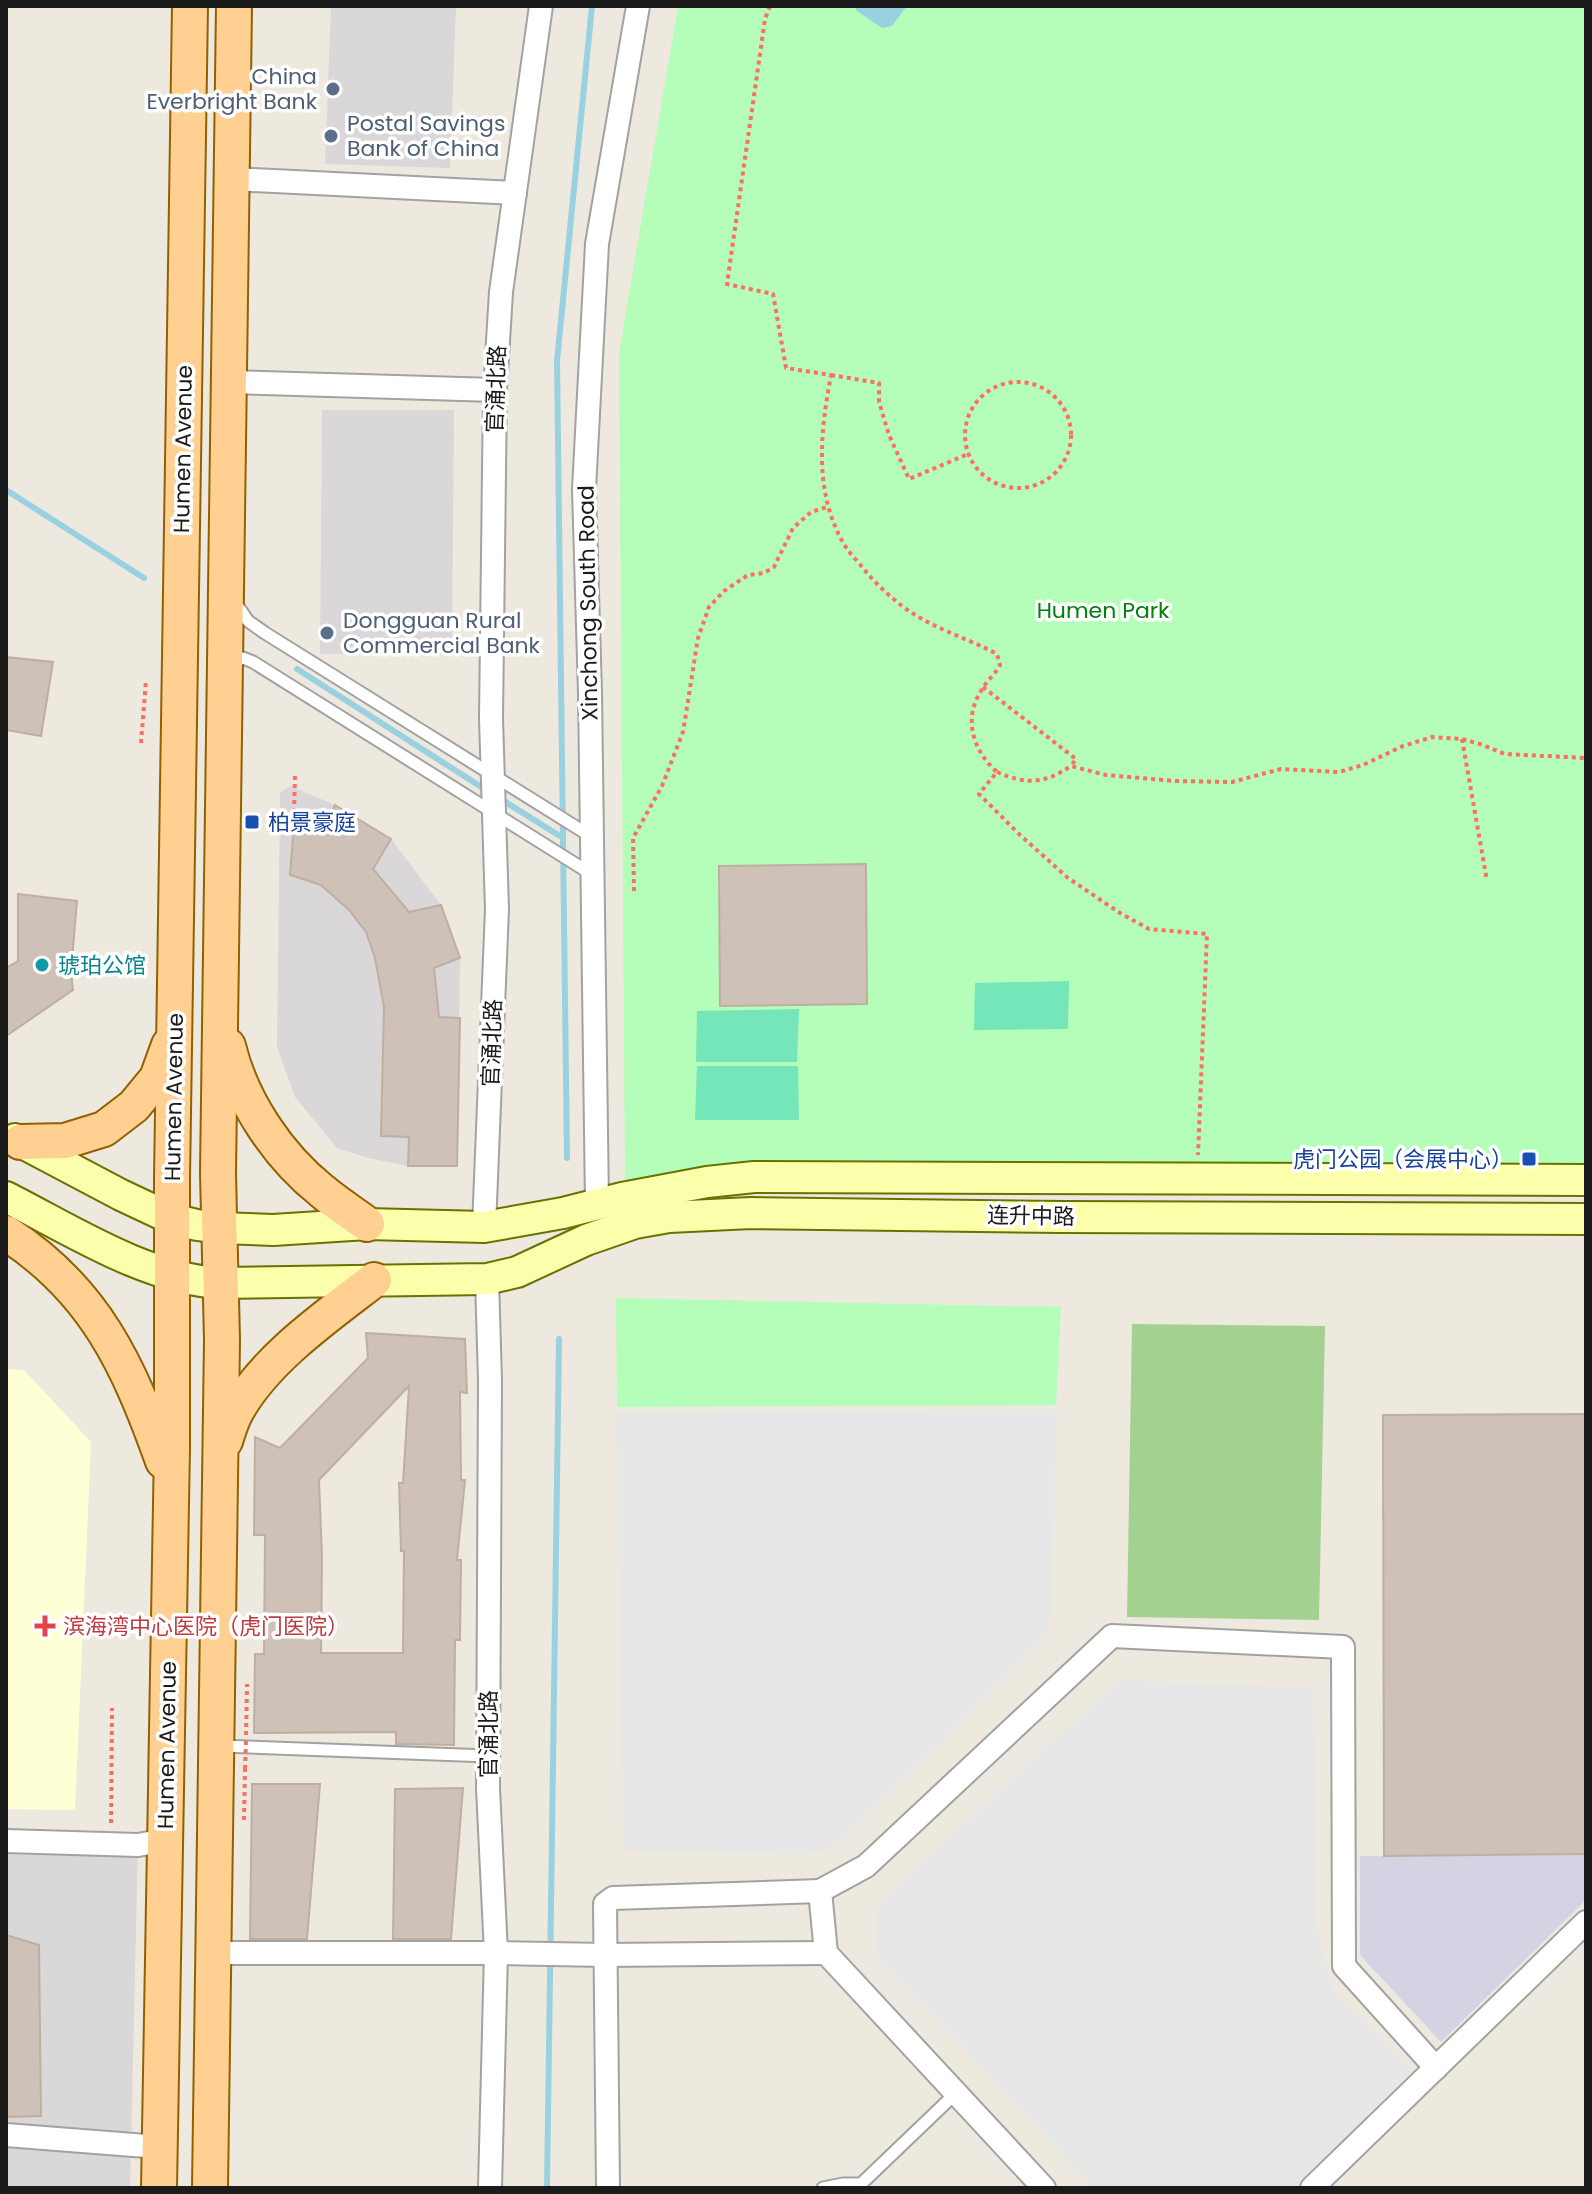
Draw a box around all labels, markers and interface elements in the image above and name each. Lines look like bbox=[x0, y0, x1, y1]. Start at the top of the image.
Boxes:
place label: China Everbright Bank bbox=[146, 61, 318, 117]
marker: China Everbright Bank bbox=[324, 80, 342, 98]
place label: Postal Savings Bank of China bbox=[347, 108, 505, 164]
marker: Postal Savings Bank of China bbox=[322, 127, 340, 145]
street label: 官涌北路 bbox=[479, 344, 513, 434]
street label: Humen Avenue bbox=[166, 365, 200, 533]
street label: Xinchong South Road bbox=[570, 485, 606, 721]
park label: Humen Park bbox=[1037, 595, 1170, 626]
place label: Dongguan Rural Commercial Bank bbox=[343, 605, 541, 661]
marker: Dongguan Rural Commercial Bank bbox=[318, 624, 336, 642]
place label: 柏景豪庭 bbox=[268, 807, 356, 838]
marker: 柏景豪庭 bbox=[243, 813, 261, 831]
place label: 琥珀公馆 bbox=[58, 950, 146, 981]
marker: 琥珀公馆 bbox=[33, 956, 51, 974]
street label: 官涌北路 bbox=[475, 998, 509, 1088]
street label: Humen Avenue bbox=[157, 1013, 191, 1181]
place label: 虎门公园（会展中心） bbox=[1293, 1144, 1513, 1175]
marker: 虎门公园（会展中心） bbox=[1520, 1150, 1538, 1168]
street label: 连升中路 bbox=[987, 1200, 1075, 1232]
place label: 滨海湾中心医院（虎门医院） bbox=[63, 1611, 349, 1642]
marker: 滨海湾中心医院（虎门医院） bbox=[34, 1615, 56, 1637]
street label: Humen Avenue bbox=[150, 1661, 184, 1829]
street label: 官涌北路 bbox=[473, 1690, 504, 1778]

